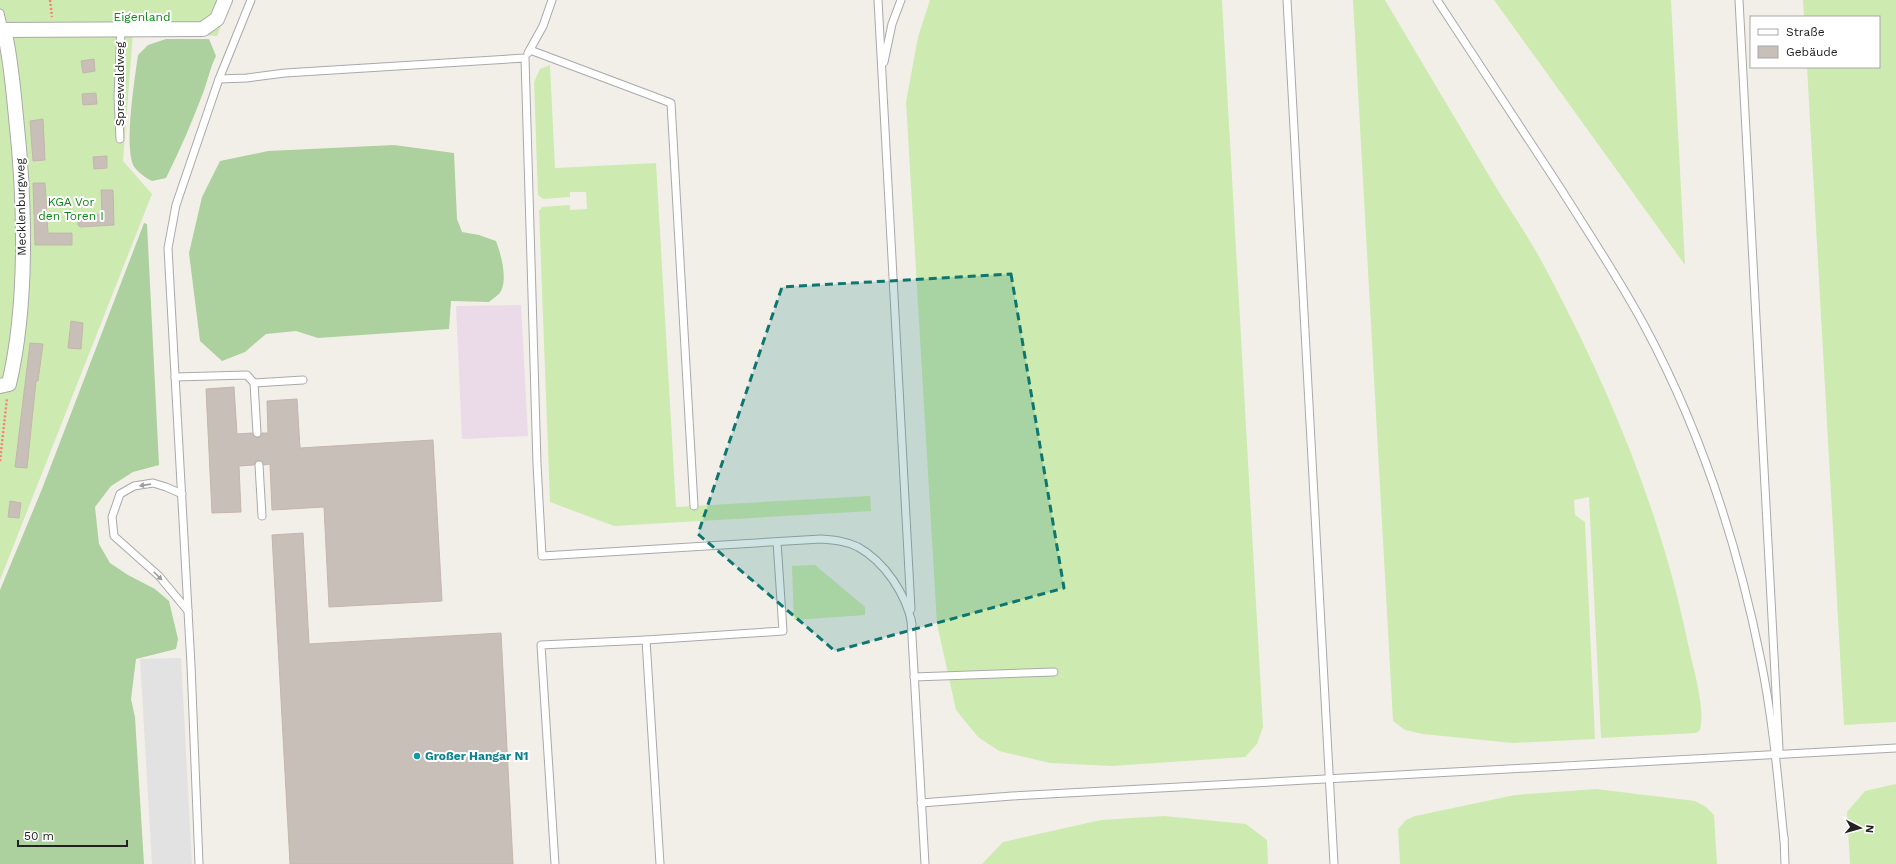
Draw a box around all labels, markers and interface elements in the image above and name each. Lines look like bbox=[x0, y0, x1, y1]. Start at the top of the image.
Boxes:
park label: Eigenland bbox=[113, 10, 171, 24]
legend bbox=[1750, 16, 1880, 68]
text: Straße bbox=[1786, 25, 1825, 39]
street label: Spreewaldweg bbox=[113, 41, 127, 126]
text: Gebäude bbox=[1786, 45, 1838, 59]
street label: Mecklenburgweg bbox=[13, 157, 29, 256]
park label: KGA Vor den Toren I bbox=[38, 195, 104, 223]
one-way arrow bbox=[139, 482, 151, 488]
one-way arrow bbox=[153, 571, 163, 581]
place label: Großer Hangar N1 bbox=[425, 749, 528, 763]
marker: Großer Hangar N1 bbox=[412, 751, 422, 761]
north arrow bbox=[1840, 808, 1880, 848]
scale bar bbox=[18, 822, 127, 848]
text: N bbox=[1863, 824, 1876, 834]
text: 50 m bbox=[24, 829, 54, 843]

